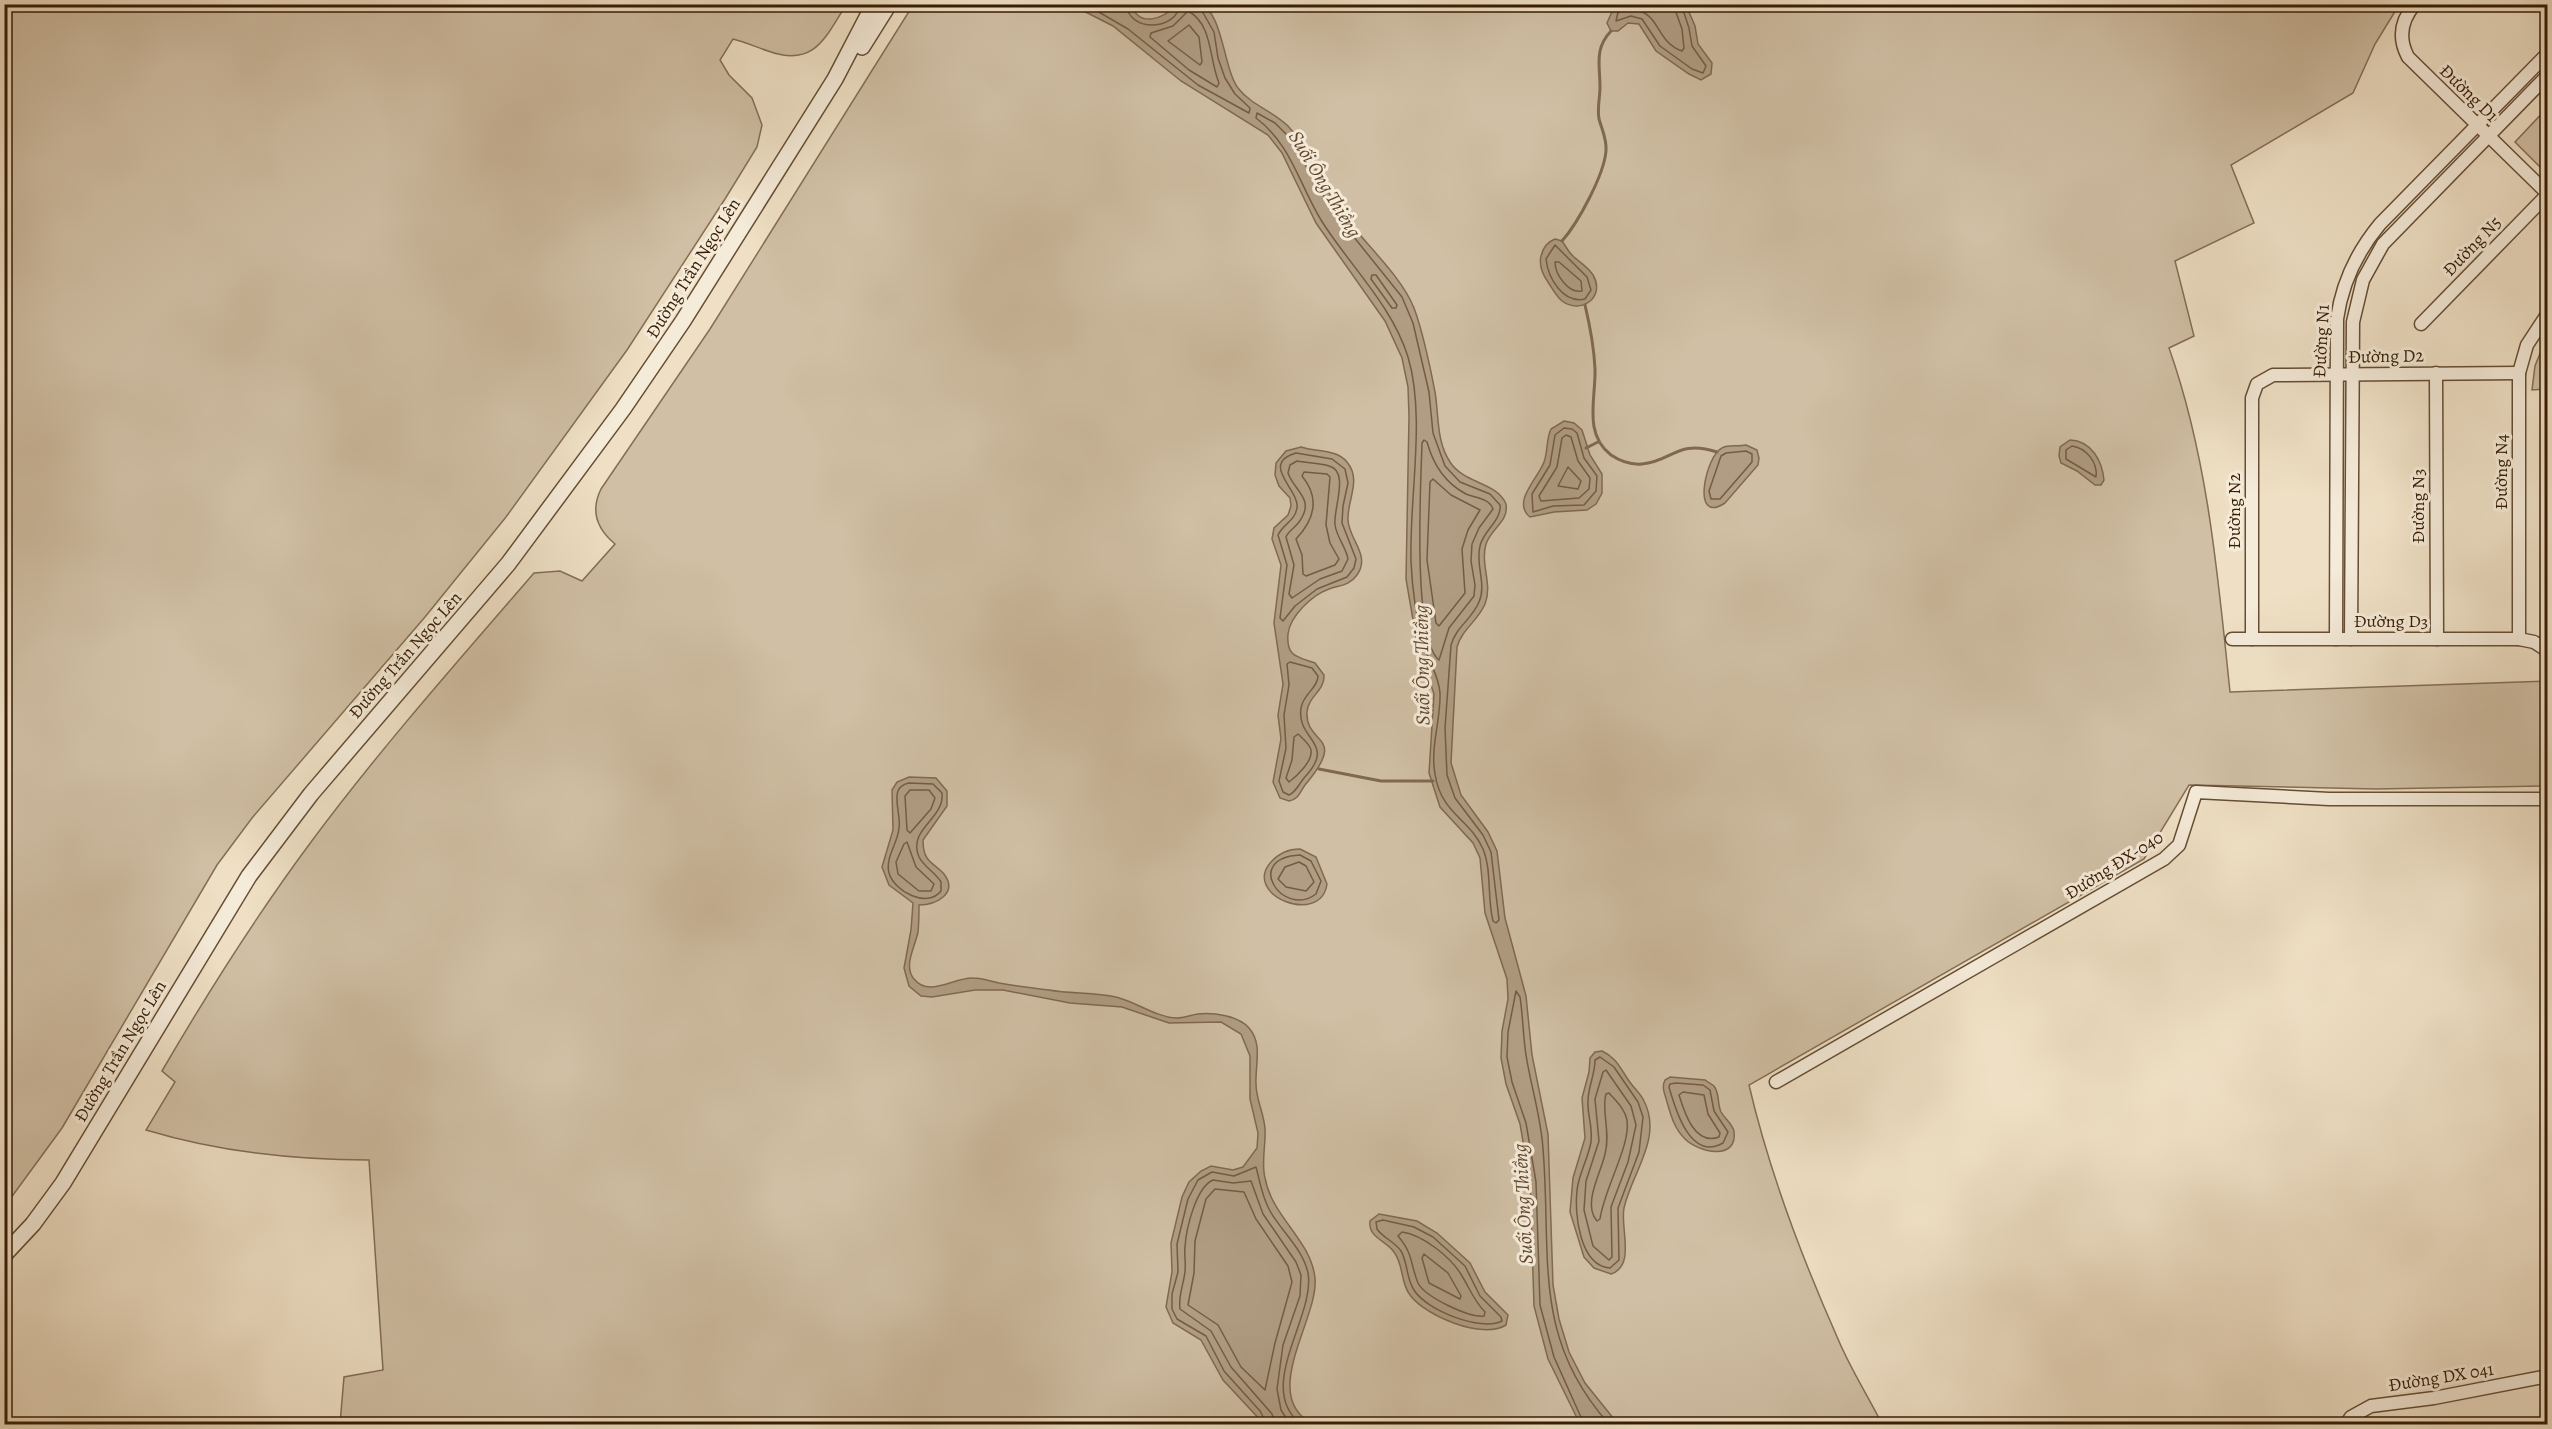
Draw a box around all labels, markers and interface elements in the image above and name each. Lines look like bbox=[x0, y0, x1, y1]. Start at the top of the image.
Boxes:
street label: Đường D1 bbox=[2434, 59, 2504, 127]
water label: Suối Ông Thiềng bbox=[1282, 125, 1368, 243]
street label: Đường Trần Ngọc Lên bbox=[640, 193, 746, 343]
street label: Đường N5 bbox=[2437, 211, 2507, 281]
street label: Đường N1 bbox=[2307, 304, 2335, 378]
street label: Đường D2 bbox=[2348, 343, 2425, 369]
street label: Đường N4 bbox=[2489, 434, 2513, 510]
street label: Đường N3 bbox=[2406, 469, 2430, 543]
street label: Đường N2 bbox=[2222, 473, 2246, 549]
street label: Đường Trần Ngọc Lên bbox=[343, 586, 467, 724]
water label: Suối Ông Thiềng bbox=[1407, 604, 1437, 726]
street label: Đường D3 bbox=[2354, 609, 2428, 633]
street label: Đường ĐX-040 bbox=[2060, 825, 2168, 905]
street label: Đường Trần Ngọc Lên bbox=[68, 976, 172, 1126]
water label: Suối Ông Thiềng bbox=[1506, 1143, 1540, 1265]
street label: Đường DX 041 bbox=[2387, 1357, 2495, 1397]

